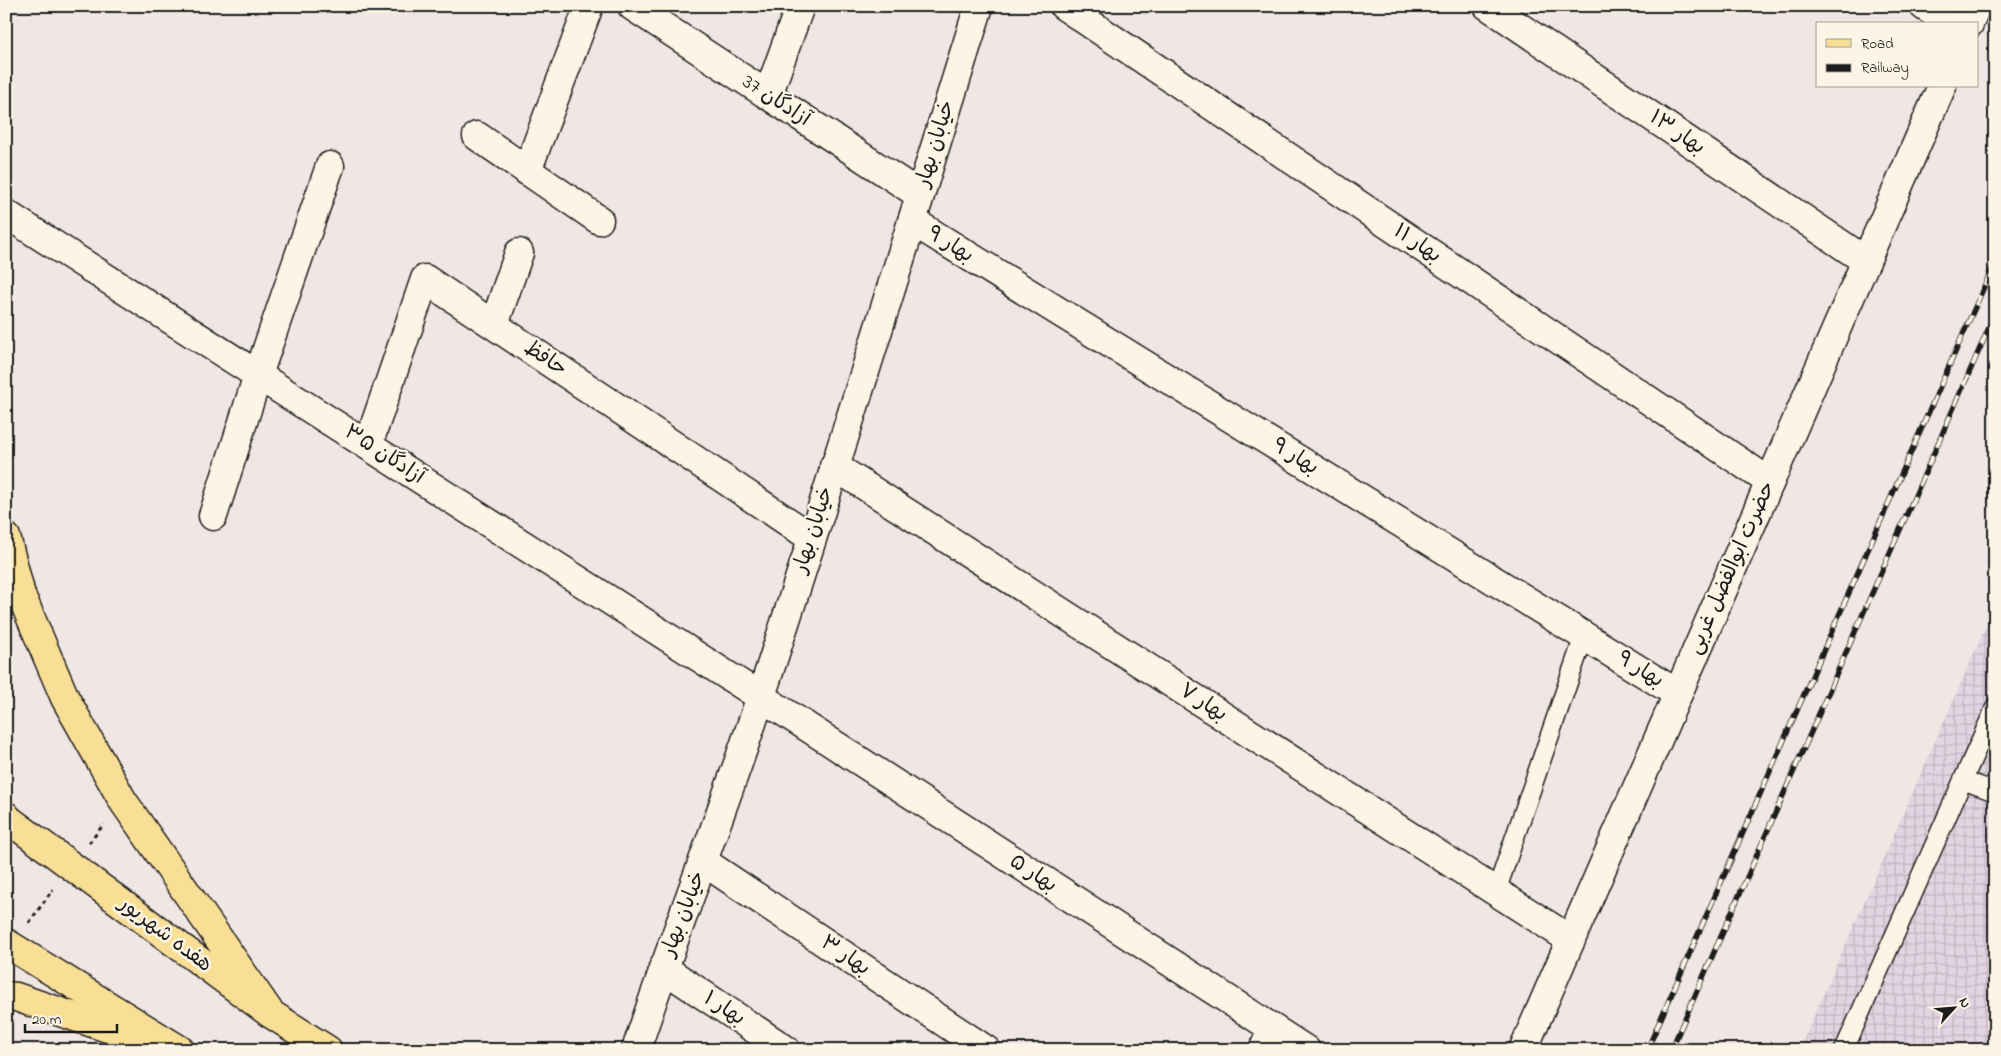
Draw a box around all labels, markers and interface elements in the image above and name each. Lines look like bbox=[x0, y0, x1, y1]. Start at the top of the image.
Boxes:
legend bbox=[1816, 22, 1978, 88]
text: Road bbox=[1861, 33, 1894, 55]
text: Railway bbox=[1861, 57, 1909, 80]
street label: آزادگان 37 bbox=[736, 68, 817, 135]
street label: خیابان بهار bbox=[908, 97, 963, 193]
street label: بهار ۱۳ bbox=[1643, 103, 1711, 163]
street label: بهار ۱۱ bbox=[1387, 217, 1447, 271]
street label: بهار ۹ bbox=[921, 219, 979, 271]
street label: حافظ bbox=[517, 334, 573, 384]
street label: آزادگان ۳۵ bbox=[338, 418, 431, 493]
street label: بهار ۹ bbox=[1266, 431, 1324, 483]
street label: حضرت ابوالفضل غربی bbox=[1680, 477, 1784, 659]
street label: خیابان بهار bbox=[785, 483, 842, 579]
street label: بهار ۹ bbox=[1611, 644, 1669, 696]
street label: بهار ۷ bbox=[1173, 676, 1233, 730]
street label: بهار ۵ bbox=[1003, 847, 1063, 901]
street label: خیابان بهار bbox=[653, 867, 714, 963]
street label: هفده شهریور bbox=[110, 889, 218, 980]
street label: بهار ۳ bbox=[814, 928, 876, 984]
street label: بهار ۱ bbox=[697, 984, 751, 1034]
north arrow bbox=[1928, 984, 1978, 1034]
text: N bbox=[1953, 994, 1976, 1012]
scale bar bbox=[25, 1001, 118, 1033]
text: 20 m bbox=[32, 1009, 62, 1031]

